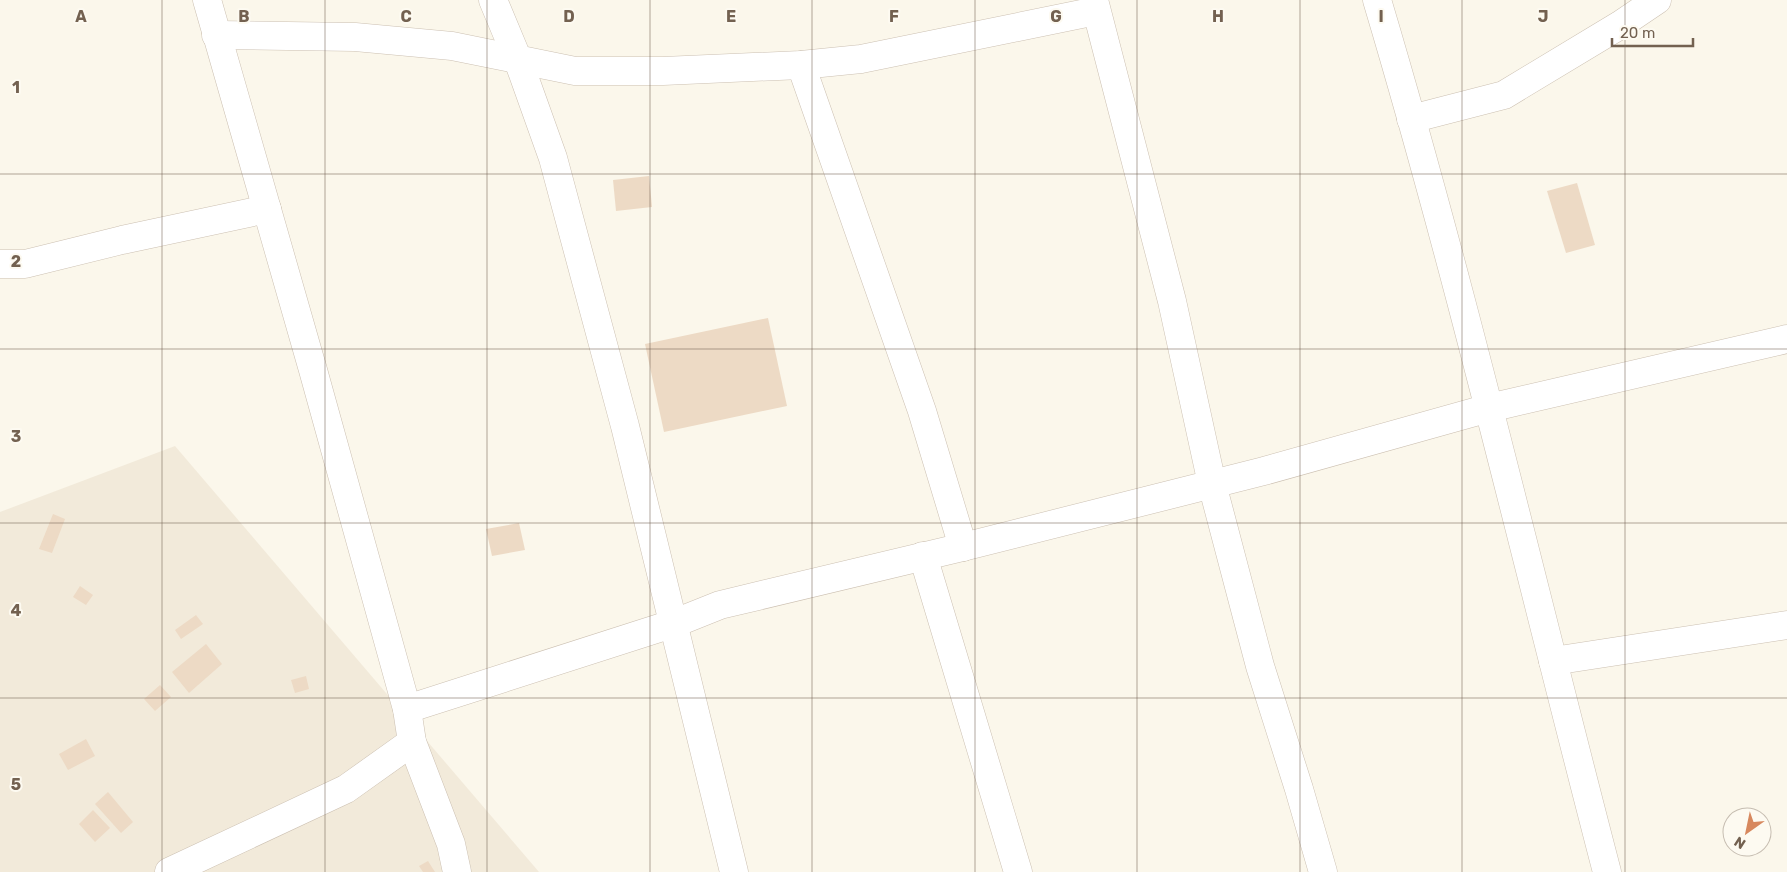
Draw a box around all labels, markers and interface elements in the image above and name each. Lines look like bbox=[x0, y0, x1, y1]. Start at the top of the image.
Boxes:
text: A bbox=[75, 7, 87, 26]
text: B bbox=[238, 7, 250, 26]
text: C bbox=[400, 7, 412, 26]
text: D bbox=[563, 7, 575, 26]
text: E bbox=[726, 7, 736, 26]
text: F bbox=[889, 7, 899, 26]
text: G bbox=[1050, 7, 1062, 26]
text: H bbox=[1212, 7, 1224, 26]
text: I bbox=[1378, 7, 1384, 26]
text: J bbox=[1538, 7, 1548, 26]
scale bar bbox=[1612, 15, 1693, 47]
text: 20 m bbox=[1620, 24, 1655, 42]
text: 1 bbox=[12, 78, 20, 97]
text: 2 bbox=[11, 252, 21, 271]
text: 3 bbox=[11, 427, 21, 446]
text: 4 bbox=[11, 601, 22, 620]
text: 5 bbox=[11, 775, 21, 794]
north arrow bbox=[1722, 807, 1772, 857]
text: N bbox=[1731, 833, 1749, 852]

